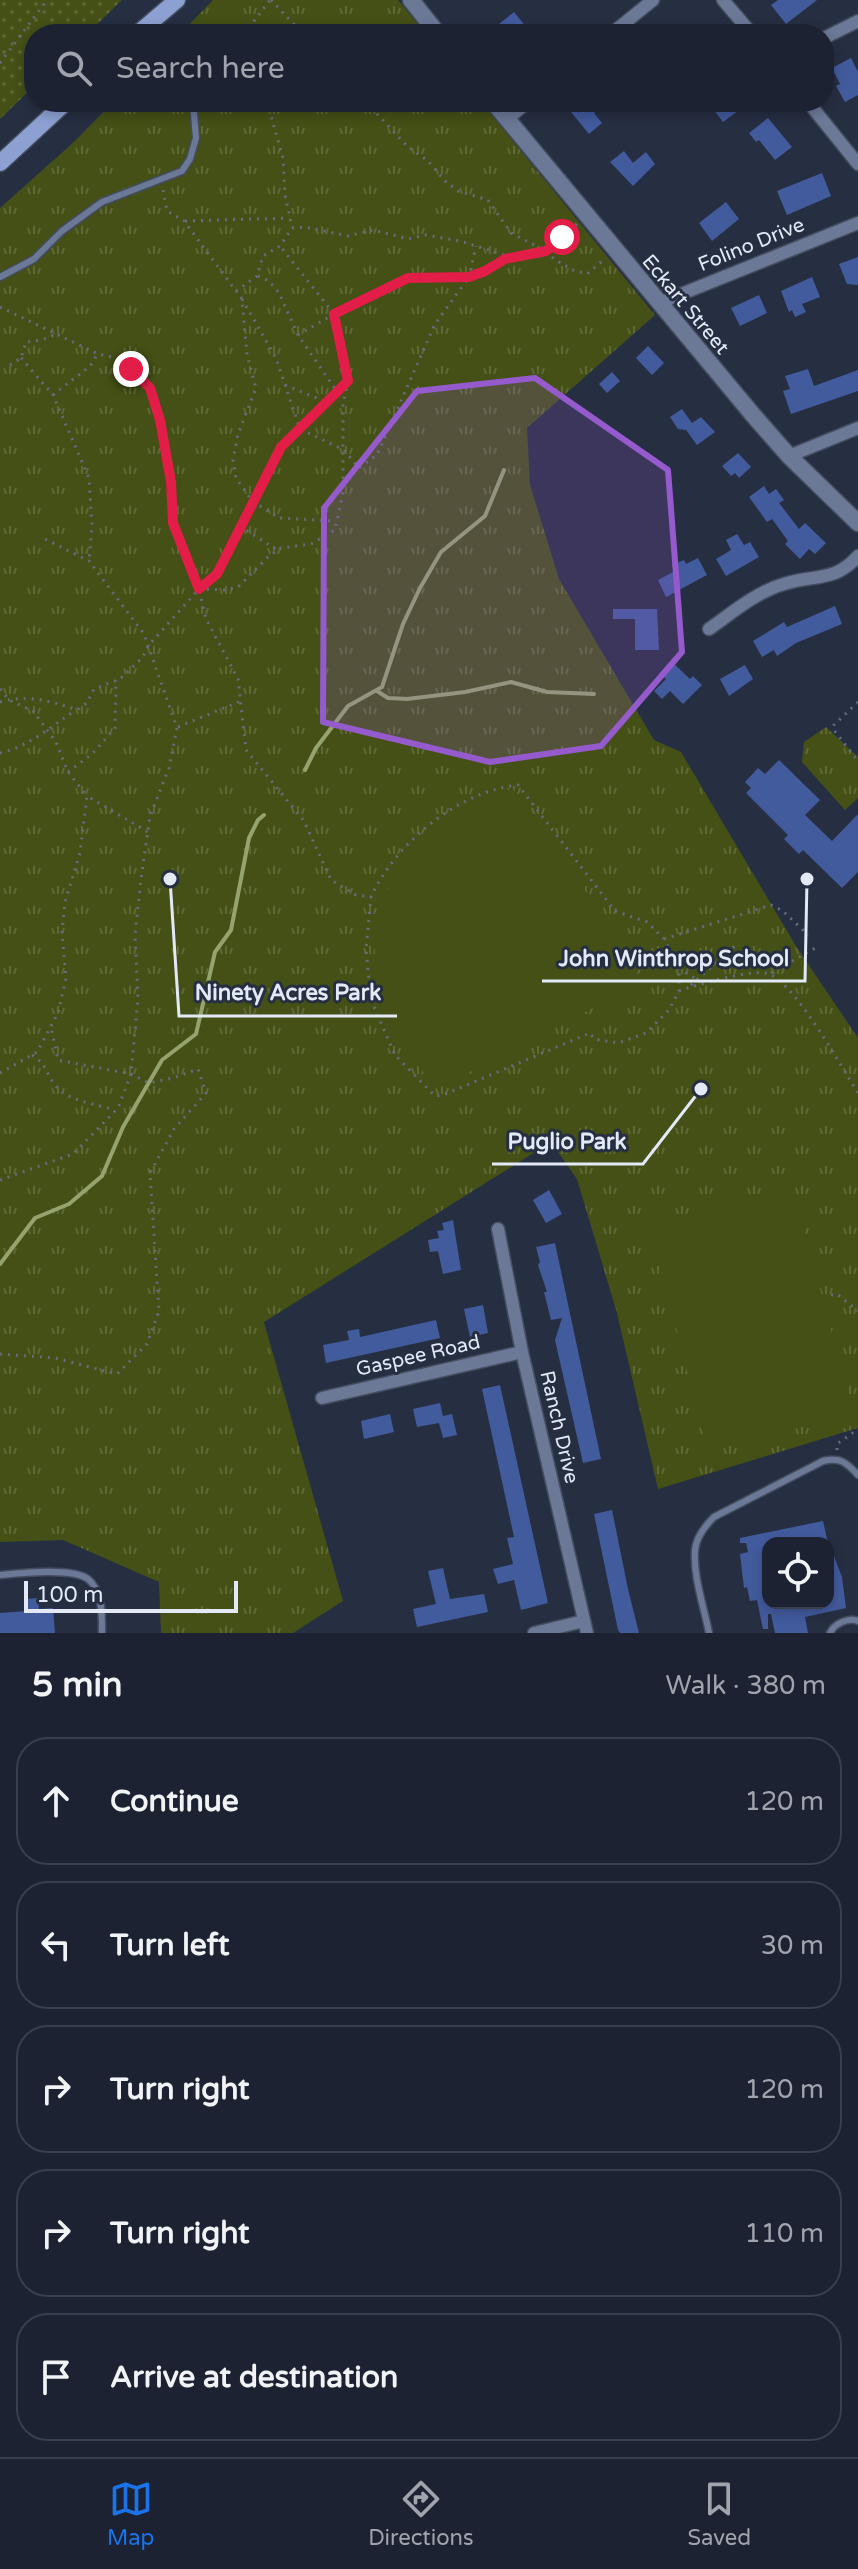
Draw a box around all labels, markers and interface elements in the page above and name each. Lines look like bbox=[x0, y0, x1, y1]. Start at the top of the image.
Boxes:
search box bbox=[24, 24, 834, 112]
icon: search bbox=[52, 46, 96, 90]
text: Search here bbox=[116, 50, 285, 87]
street label: Folino Drive bbox=[695, 213, 808, 277]
route start bbox=[544, 219, 580, 255]
street label: Eckart Street bbox=[637, 250, 734, 360]
route end bbox=[113, 351, 149, 387]
callout: John Winthrop School bbox=[542, 935, 805, 981]
text: John Winthrop School bbox=[558, 946, 789, 972]
callout: Ninety Acres Park bbox=[179, 970, 397, 1016]
text: Ninety Acres Park bbox=[195, 980, 381, 1006]
callout: Puglio Park bbox=[492, 1118, 643, 1164]
text: Puglio Park bbox=[508, 1129, 626, 1155]
street label: Gaspee Road bbox=[354, 1330, 483, 1382]
street label: Ranch Drive bbox=[534, 1369, 584, 1486]
map controls bbox=[762, 1537, 834, 1609]
button: locate bbox=[762, 1537, 834, 1609]
scale bar bbox=[24, 1577, 238, 1613]
text: 100 m bbox=[36, 1582, 103, 1608]
text: 5 min bbox=[32, 1665, 123, 1706]
text: Walk · 380 m bbox=[666, 1670, 826, 1701]
icon: ahead bbox=[34, 1779, 78, 1823]
text: Continue bbox=[110, 1783, 239, 1820]
text: 120 m bbox=[744, 1786, 824, 1817]
icon: left bbox=[34, 1923, 78, 1967]
text: Turn left bbox=[110, 1927, 229, 1964]
text: 30 m bbox=[761, 1930, 824, 1961]
icon: right bbox=[34, 2067, 78, 2111]
text: Turn right bbox=[110, 2071, 250, 2108]
text: 120 m bbox=[744, 2074, 824, 2105]
icon: right bbox=[34, 2211, 78, 2255]
text: Turn right bbox=[110, 2215, 250, 2252]
text: 110 m bbox=[744, 2218, 824, 2249]
icon: arrive bbox=[34, 2355, 78, 2399]
text: Arrive at destination bbox=[110, 2359, 398, 2396]
tab: Map bbox=[107, 2477, 154, 2551]
tab: Directions bbox=[368, 2477, 474, 2551]
tab: Saved bbox=[687, 2477, 751, 2551]

